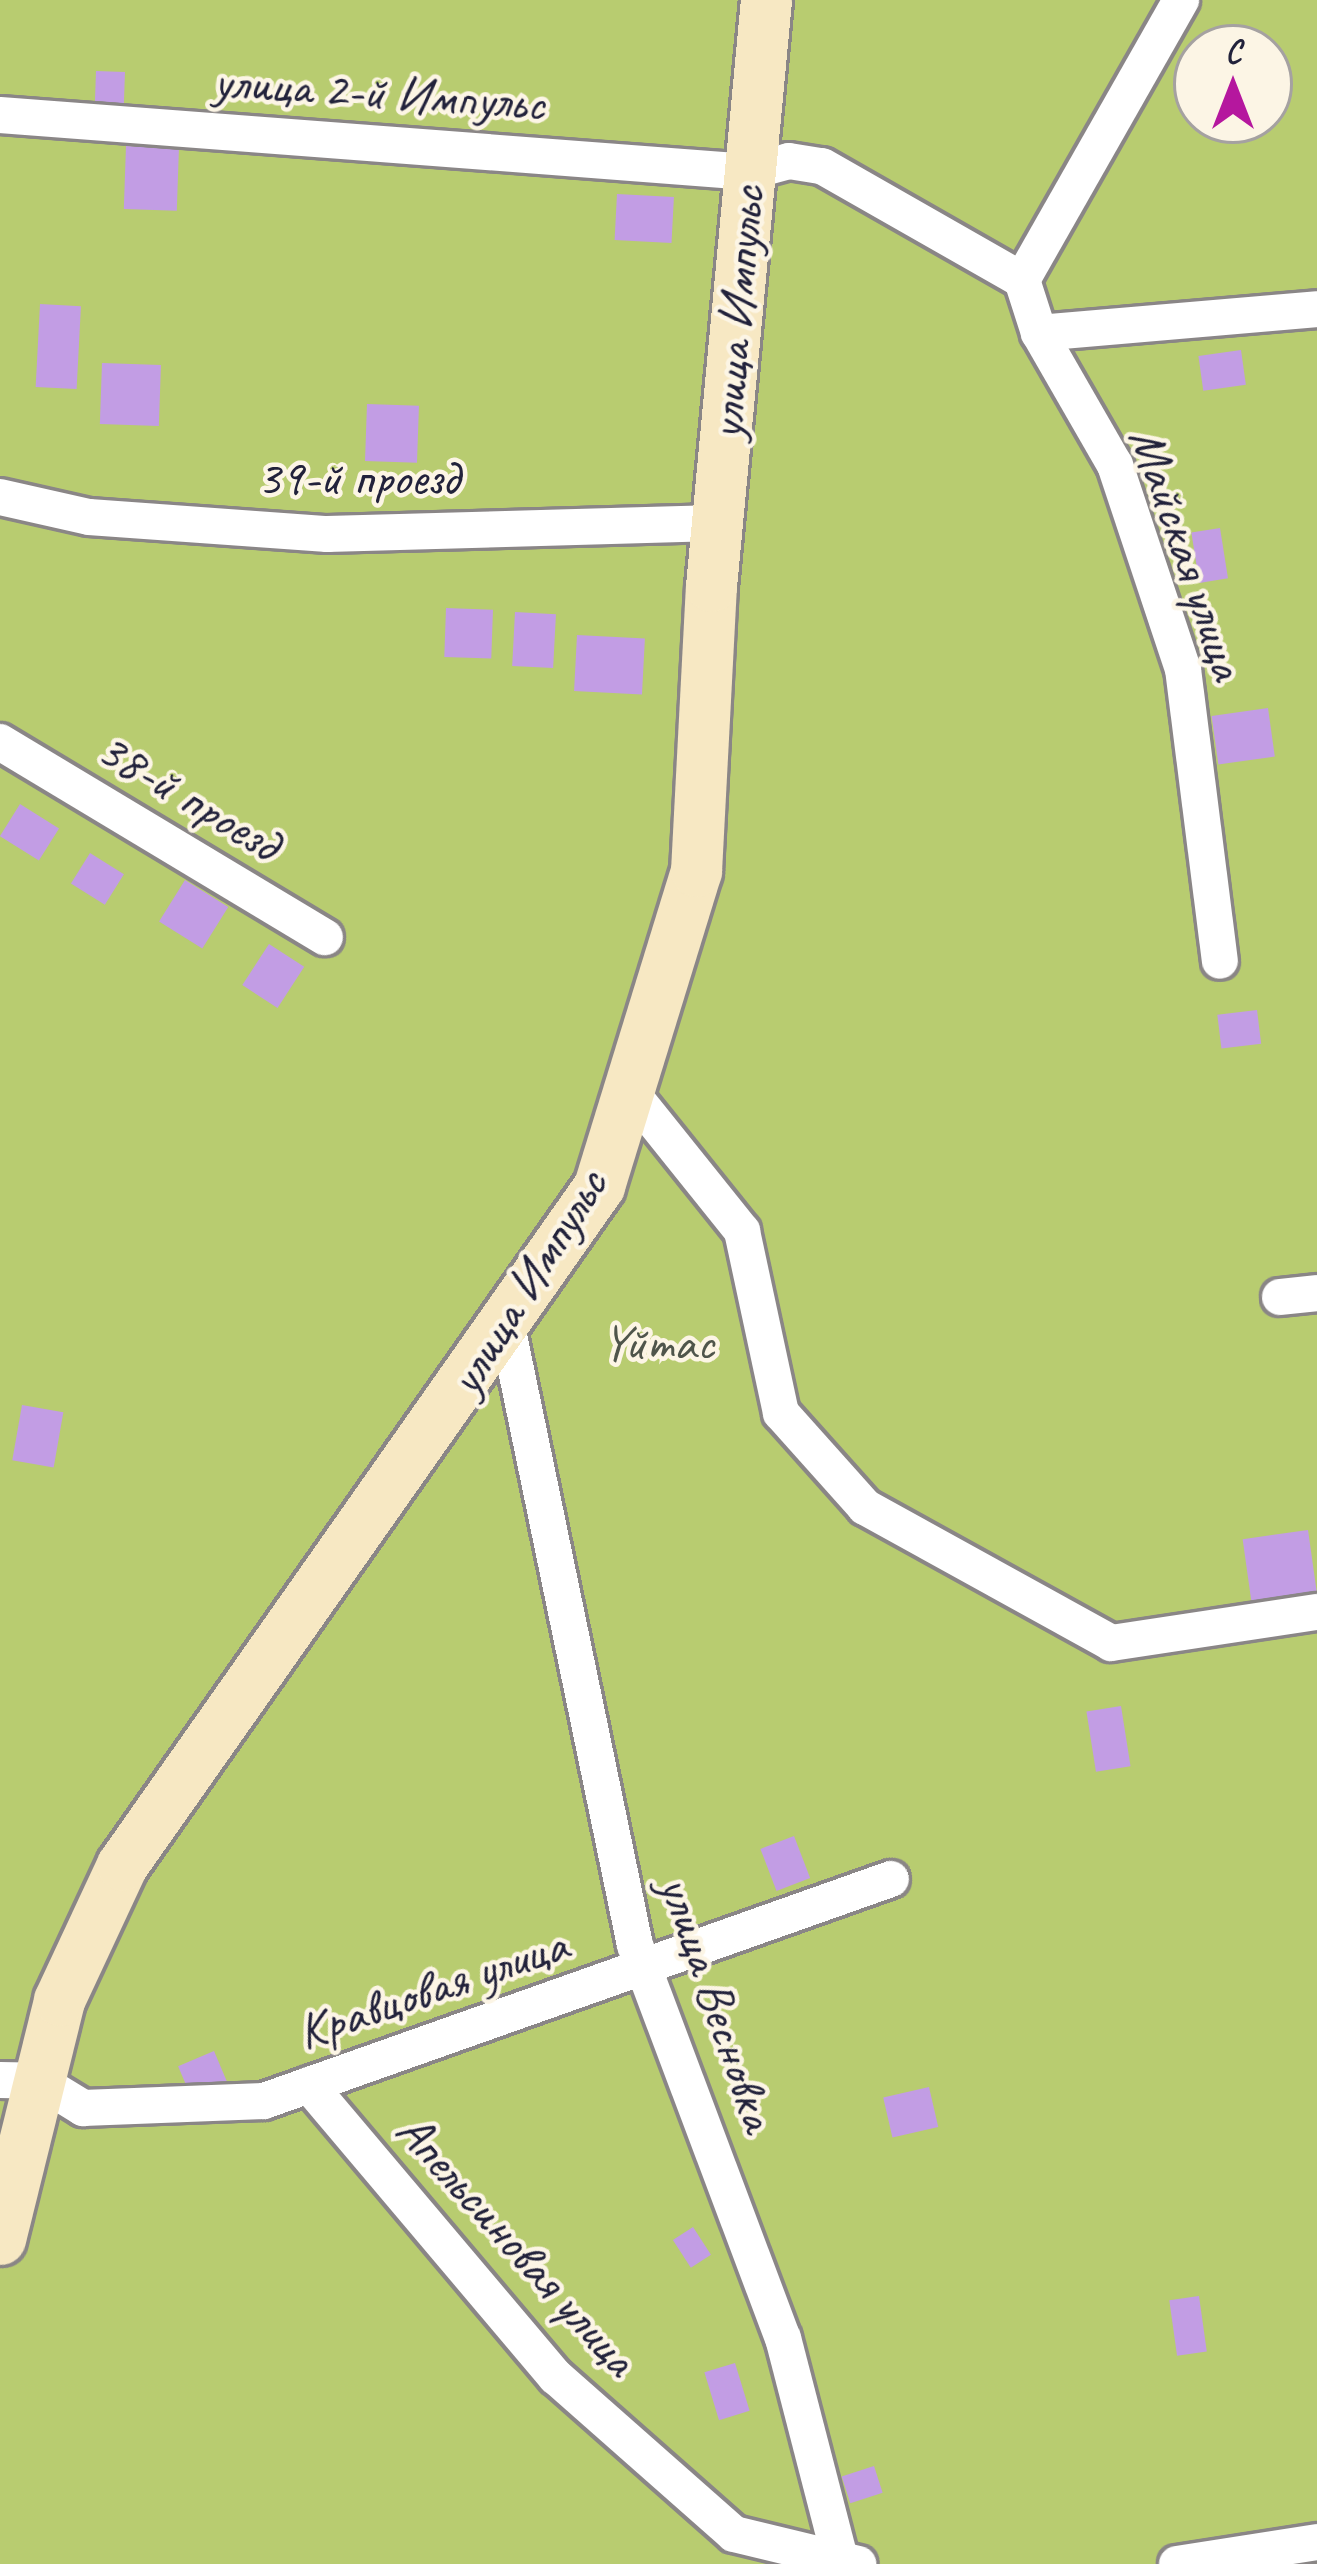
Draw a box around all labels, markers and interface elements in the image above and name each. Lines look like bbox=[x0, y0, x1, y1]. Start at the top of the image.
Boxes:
north arrow bbox=[1173, 24, 1293, 144]
text: С bbox=[1225, 30, 1241, 72]
street label: улица 2-й Импульс bbox=[212, 50, 546, 134]
street label: улица Импульс bbox=[694, 182, 778, 444]
street label: Майская улица bbox=[1116, 418, 1260, 688]
street label: 39-й проезд bbox=[257, 446, 459, 508]
street label: 38-й проезд bbox=[87, 718, 291, 874]
street label: улица Импульс bbox=[433, 1156, 621, 1408]
park label: Үйтас bbox=[602, 1311, 714, 1373]
street label: улица Весновка bbox=[646, 1868, 790, 2138]
street label: Кравцовая улица bbox=[287, 1913, 577, 2063]
street label: Апельсиновая улица bbox=[382, 2099, 652, 2389]

